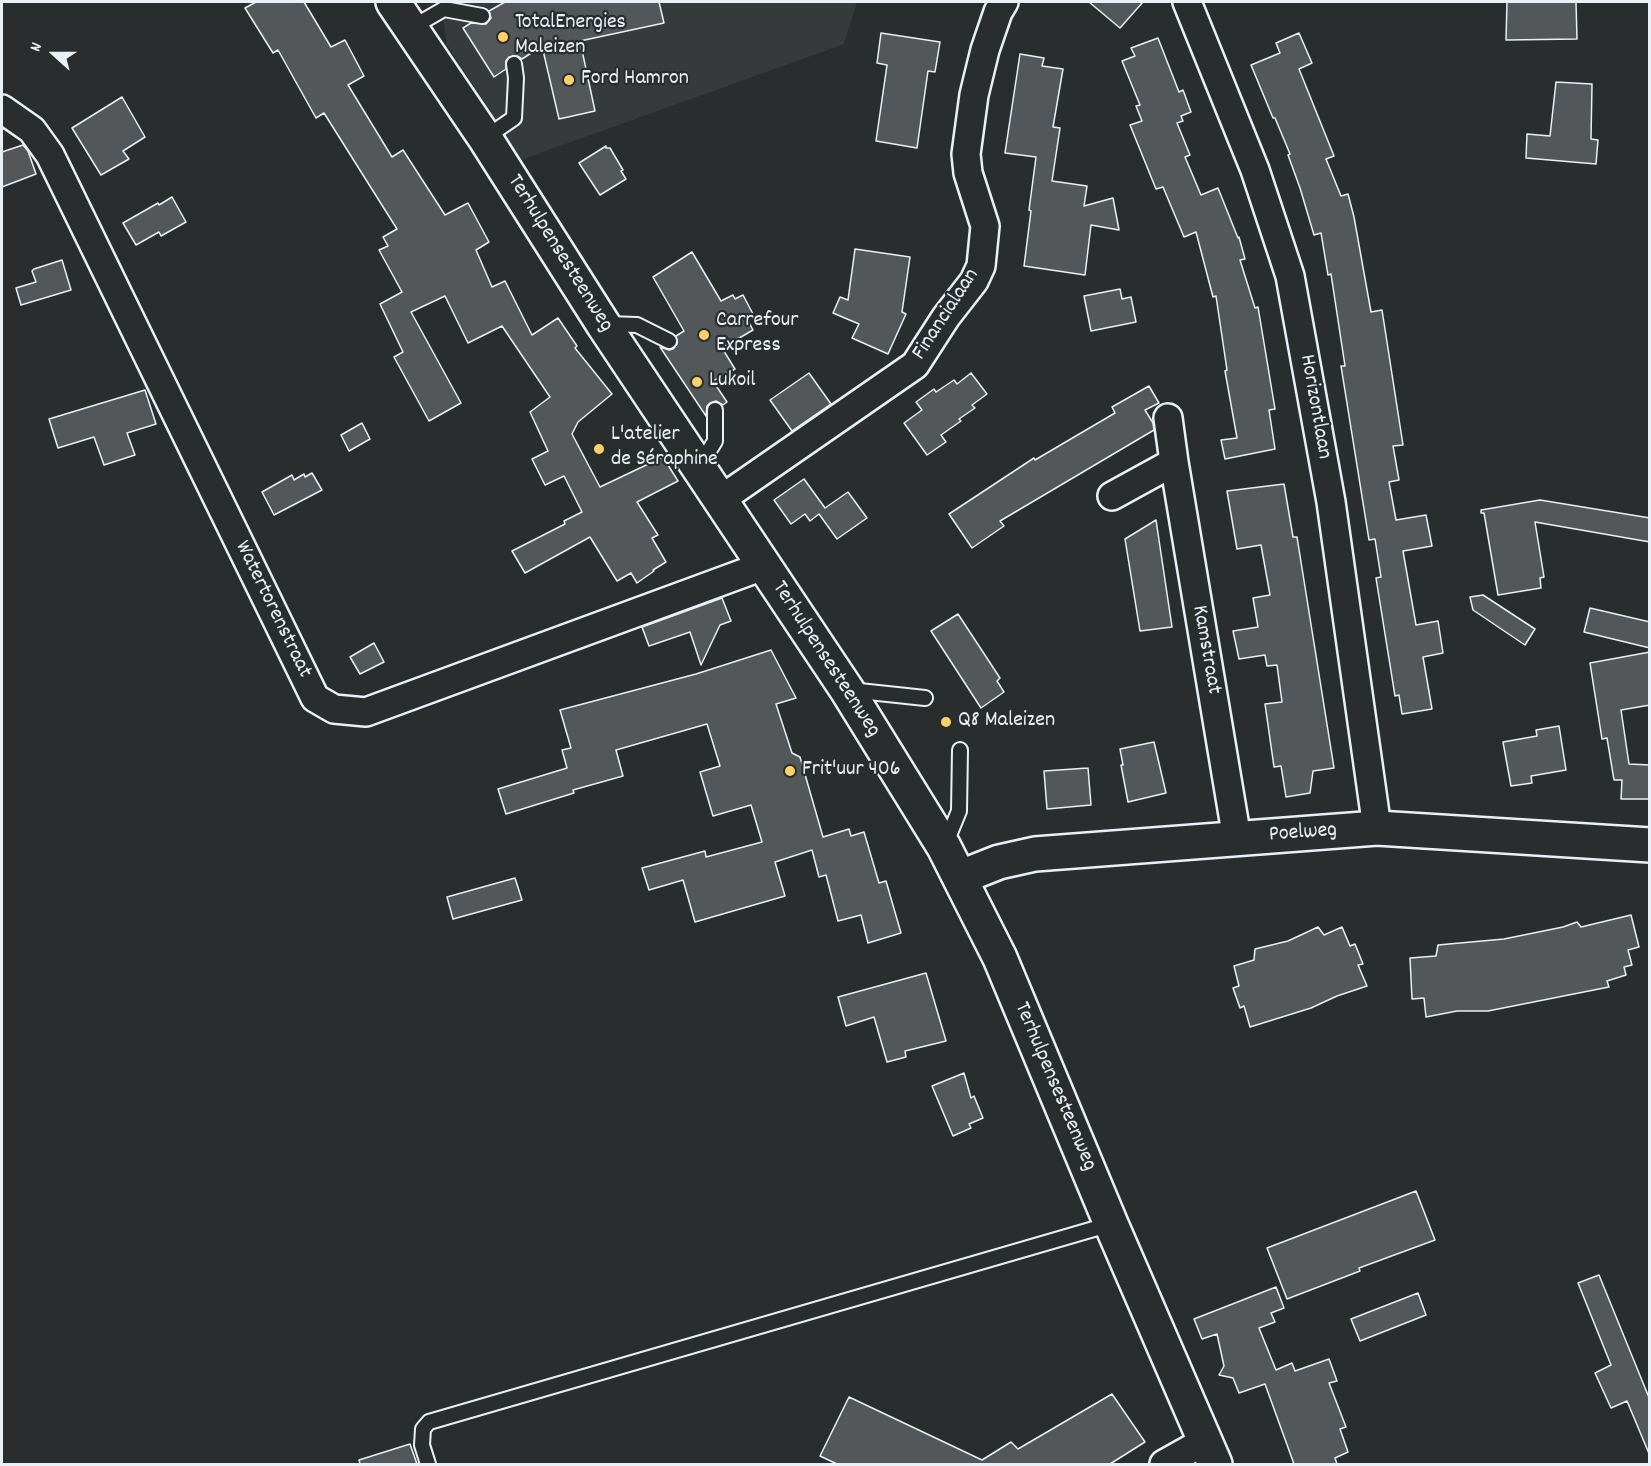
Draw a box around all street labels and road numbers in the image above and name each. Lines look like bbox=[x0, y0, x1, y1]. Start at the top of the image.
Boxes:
street label: Terhulpensesteenweg bbox=[500, 170, 618, 338]
street label: Financialaan bbox=[908, 264, 986, 366]
street label: Horizontlaan bbox=[1292, 353, 1336, 461]
street label: Watertorenstraat bbox=[227, 537, 317, 683]
street label: Terhulpensesteenweg bbox=[765, 577, 885, 743]
street label: Kamstraat bbox=[1184, 603, 1226, 697]
street label: Poelweg bbox=[1268, 818, 1338, 850]
street label: Terhulpensesteenweg bbox=[1007, 999, 1101, 1175]

